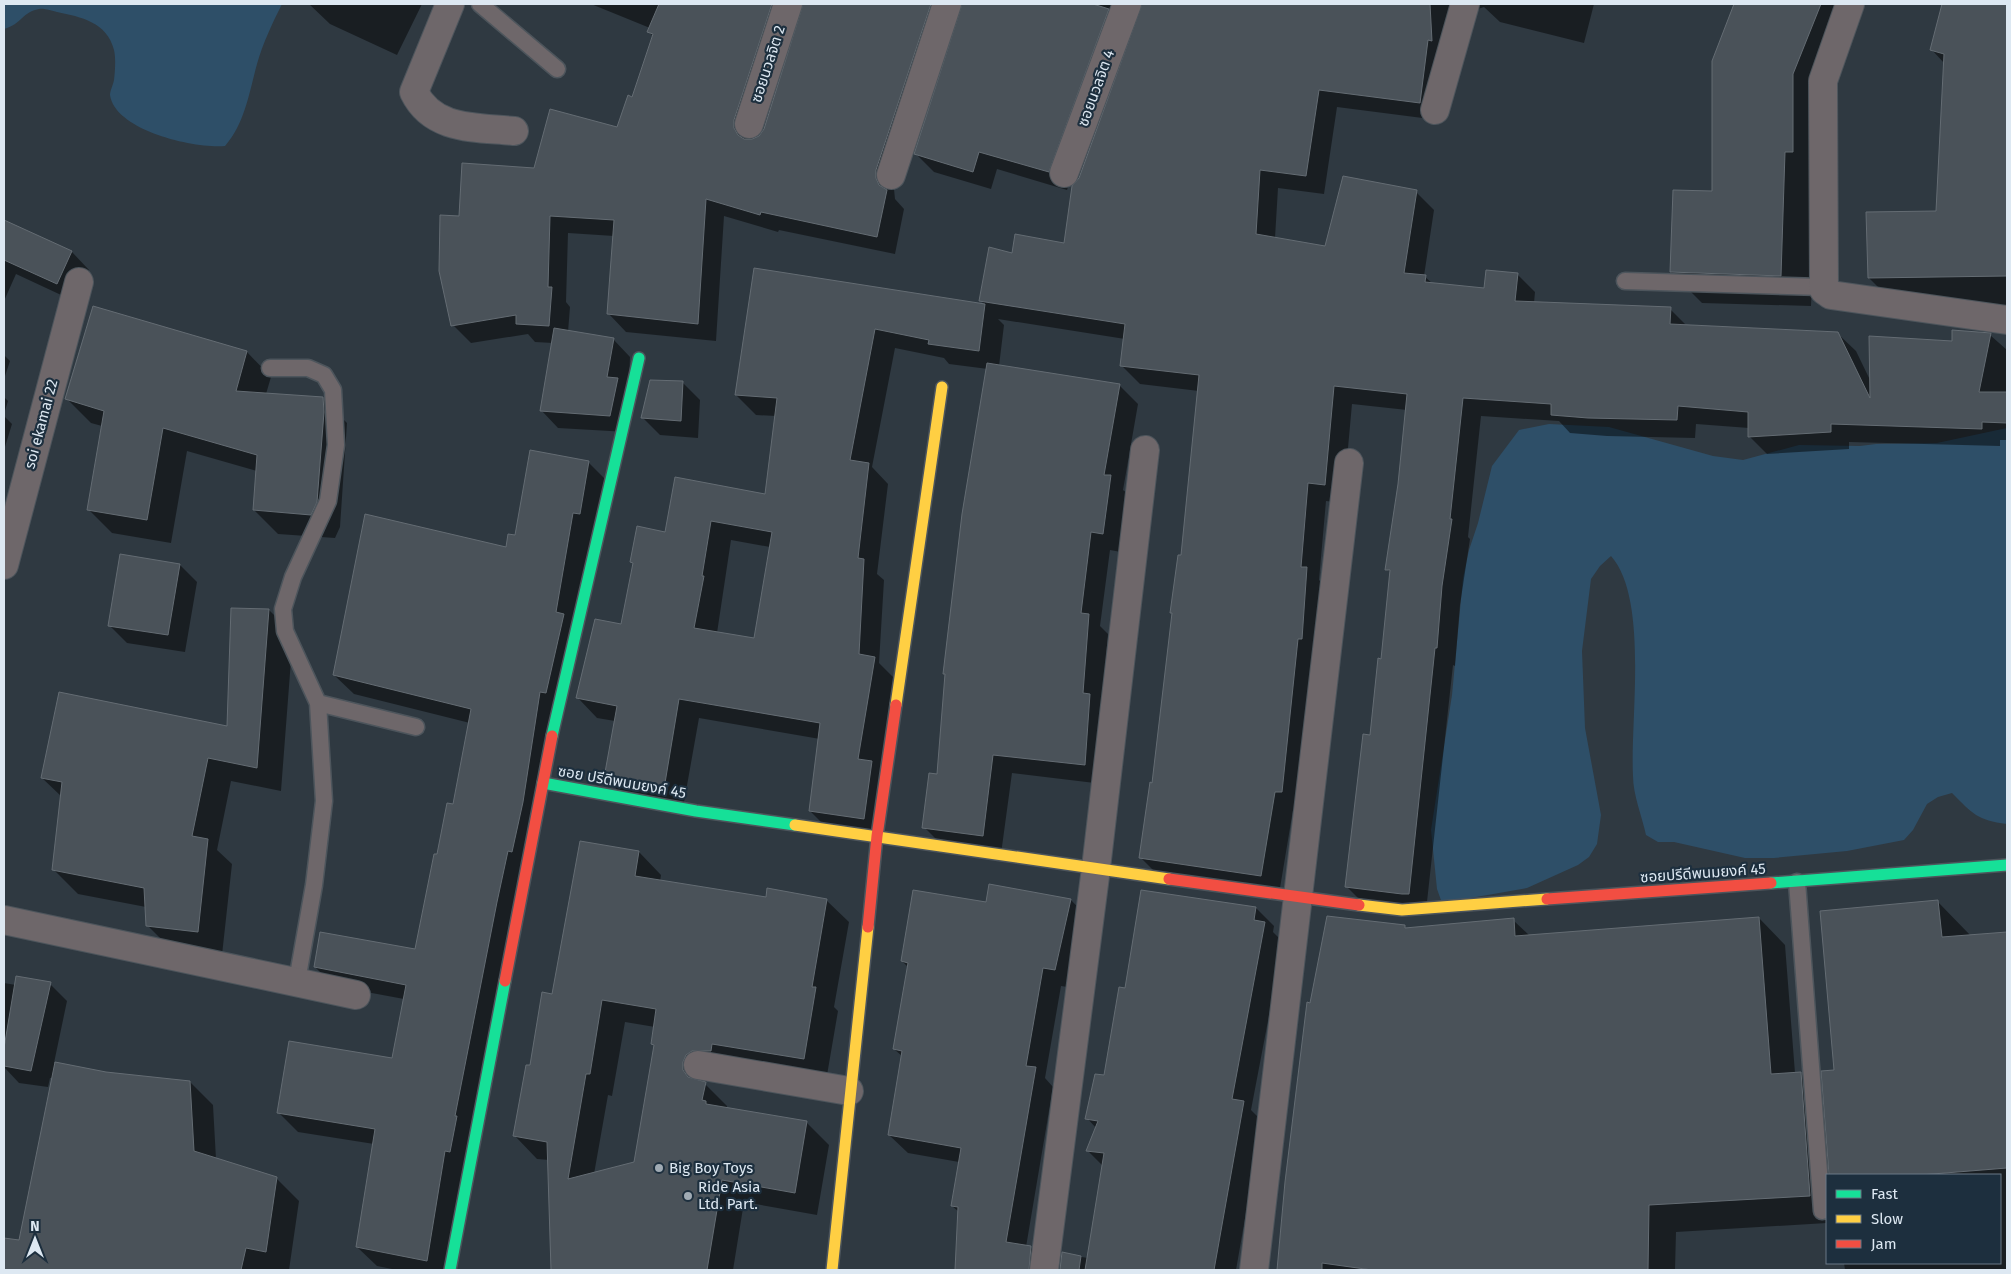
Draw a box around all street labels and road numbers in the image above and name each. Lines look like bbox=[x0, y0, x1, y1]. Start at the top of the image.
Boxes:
street label: ซอยนวลจิต 2 bbox=[747, 23, 789, 105]
street label: ซอยนวลจิต 4 bbox=[1074, 47, 1118, 129]
street label: soi ekamai 22 bbox=[20, 377, 62, 471]
street label: ซอย ปรีดีพนมยงค์ 45 bbox=[557, 762, 687, 802]
street label: ซอยปรีดีพนมยงค์ 45 bbox=[1640, 860, 1766, 886]

